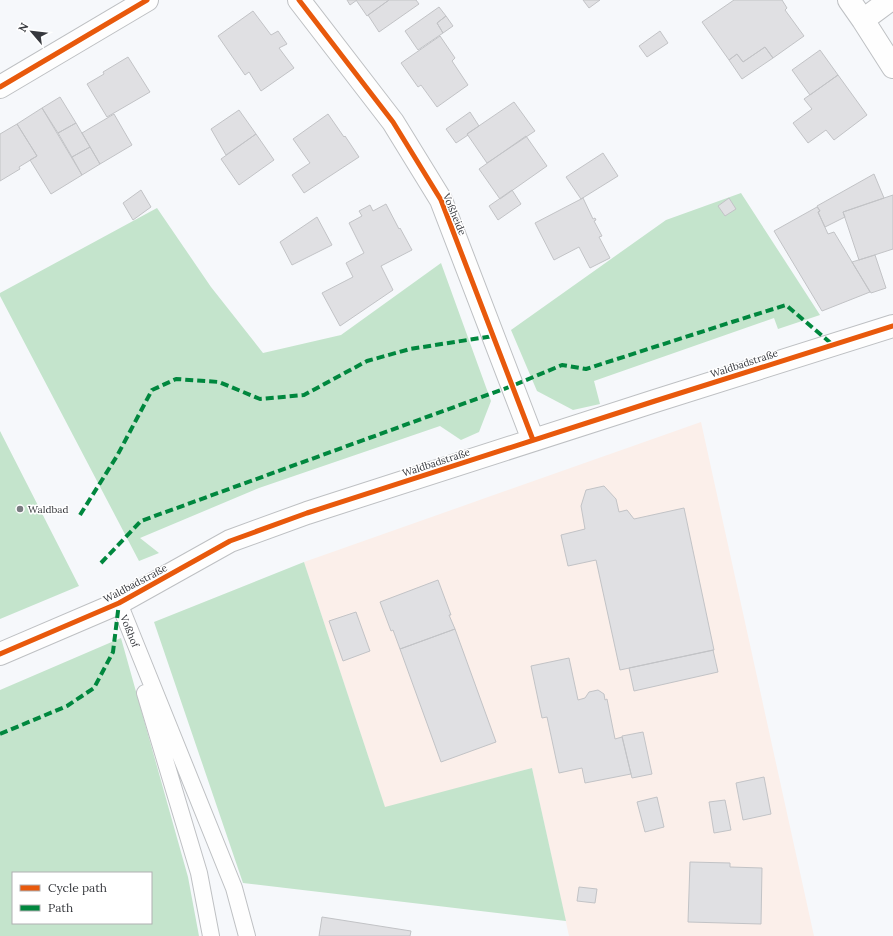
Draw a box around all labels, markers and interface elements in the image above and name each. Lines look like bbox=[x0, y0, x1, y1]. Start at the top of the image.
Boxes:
north arrow bbox=[12, 12, 52, 52]
text: N bbox=[15, 20, 32, 34]
street label: Voßheide bbox=[439, 190, 469, 238]
street label: Waldbadstraße bbox=[709, 346, 780, 381]
street label: Waldbadstraße bbox=[401, 445, 472, 480]
place label: Waldbad bbox=[28, 503, 68, 516]
marker: Waldbad bbox=[15, 504, 25, 514]
street label: Waldbadstraße bbox=[101, 561, 170, 606]
street label: Voßhof bbox=[117, 612, 142, 650]
legend bbox=[12, 872, 152, 924]
text: Cycle path bbox=[48, 880, 107, 895]
text: Path bbox=[48, 900, 73, 915]

